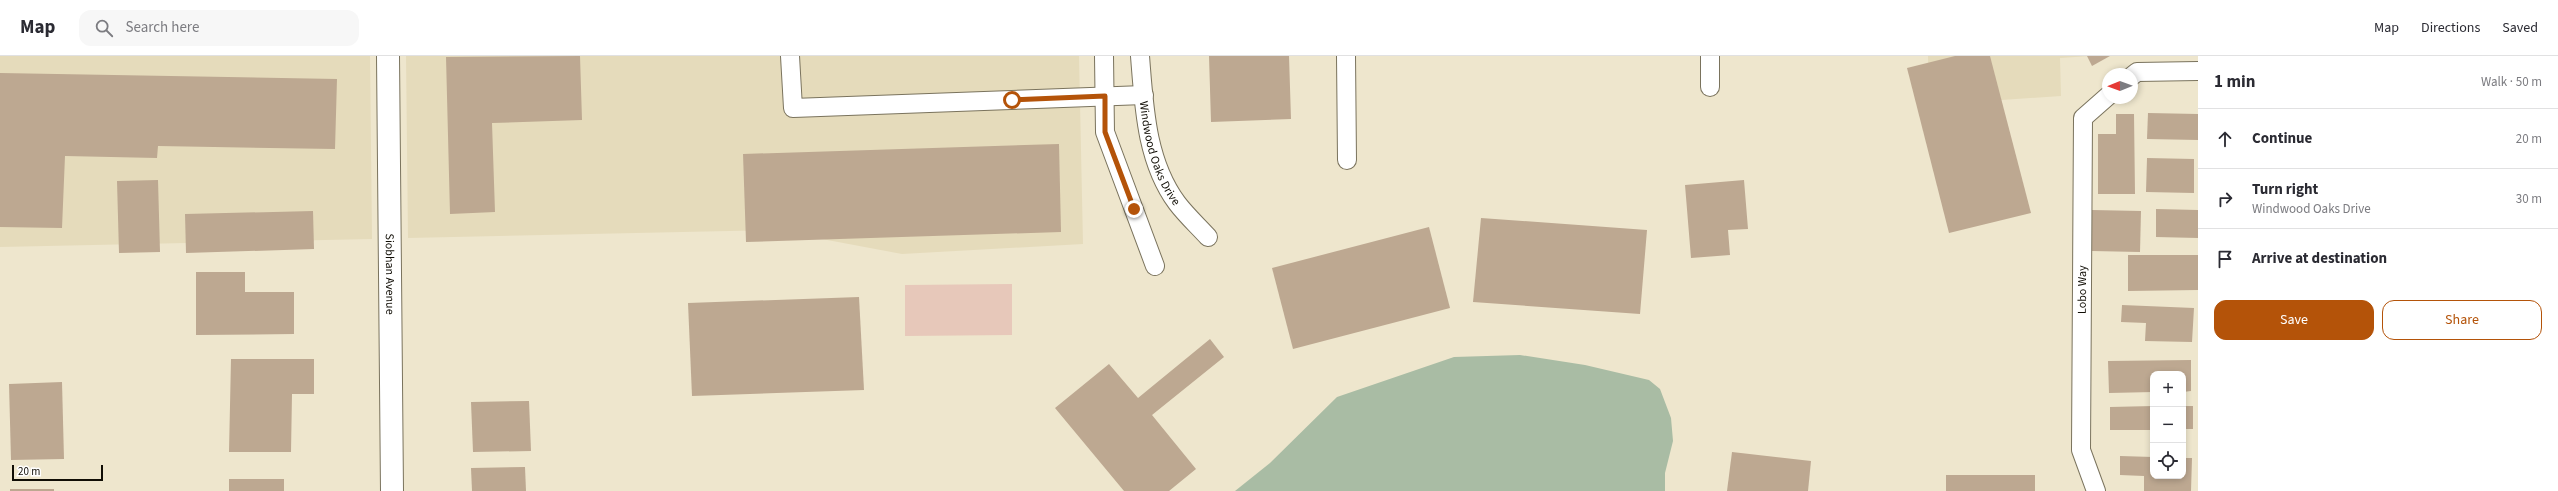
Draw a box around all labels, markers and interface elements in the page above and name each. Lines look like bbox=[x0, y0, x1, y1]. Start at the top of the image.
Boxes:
search box bbox=[79, 10, 359, 46]
text: Map bbox=[20, 14, 55, 41]
icon: search bbox=[93, 17, 115, 39]
text: Search here bbox=[125, 17, 199, 38]
text: Map bbox=[2374, 18, 2399, 38]
text: Directions bbox=[2421, 18, 2480, 38]
text: Saved bbox=[2502, 18, 2538, 38]
north arrow bbox=[2102, 68, 2138, 104]
text: 1 min bbox=[2214, 70, 2255, 94]
text: Walk · 50 m bbox=[2481, 73, 2542, 91]
route start bbox=[1003, 91, 1021, 109]
street label: Windwood Oaks Drive bbox=[1135, 100, 1185, 209]
icon: ahead bbox=[2214, 128, 2236, 150]
text: Continue bbox=[2252, 128, 2312, 149]
text: 20 m bbox=[2516, 130, 2542, 148]
text: Turn right bbox=[2252, 179, 2318, 200]
icon: right bbox=[2214, 188, 2236, 210]
text: 30 m bbox=[2516, 190, 2542, 208]
route end bbox=[1125, 200, 1143, 218]
text: Windwood Oaks Drive bbox=[2252, 200, 2371, 218]
street label: Siobhan Avenue bbox=[381, 233, 399, 315]
icon: arrive bbox=[2214, 248, 2236, 270]
text: Arrive at destination bbox=[2252, 248, 2387, 269]
street label: Lobo Way bbox=[2073, 265, 2091, 314]
button: Save bbox=[2214, 300, 2374, 340]
button: Share bbox=[2382, 300, 2542, 340]
map controls bbox=[2150, 371, 2186, 479]
button: + bbox=[2150, 371, 2186, 407]
button: − bbox=[2150, 407, 2186, 443]
button: locate bbox=[2150, 443, 2186, 479]
scale bar bbox=[12, 463, 103, 482]
text: 20 m bbox=[18, 464, 40, 479]

